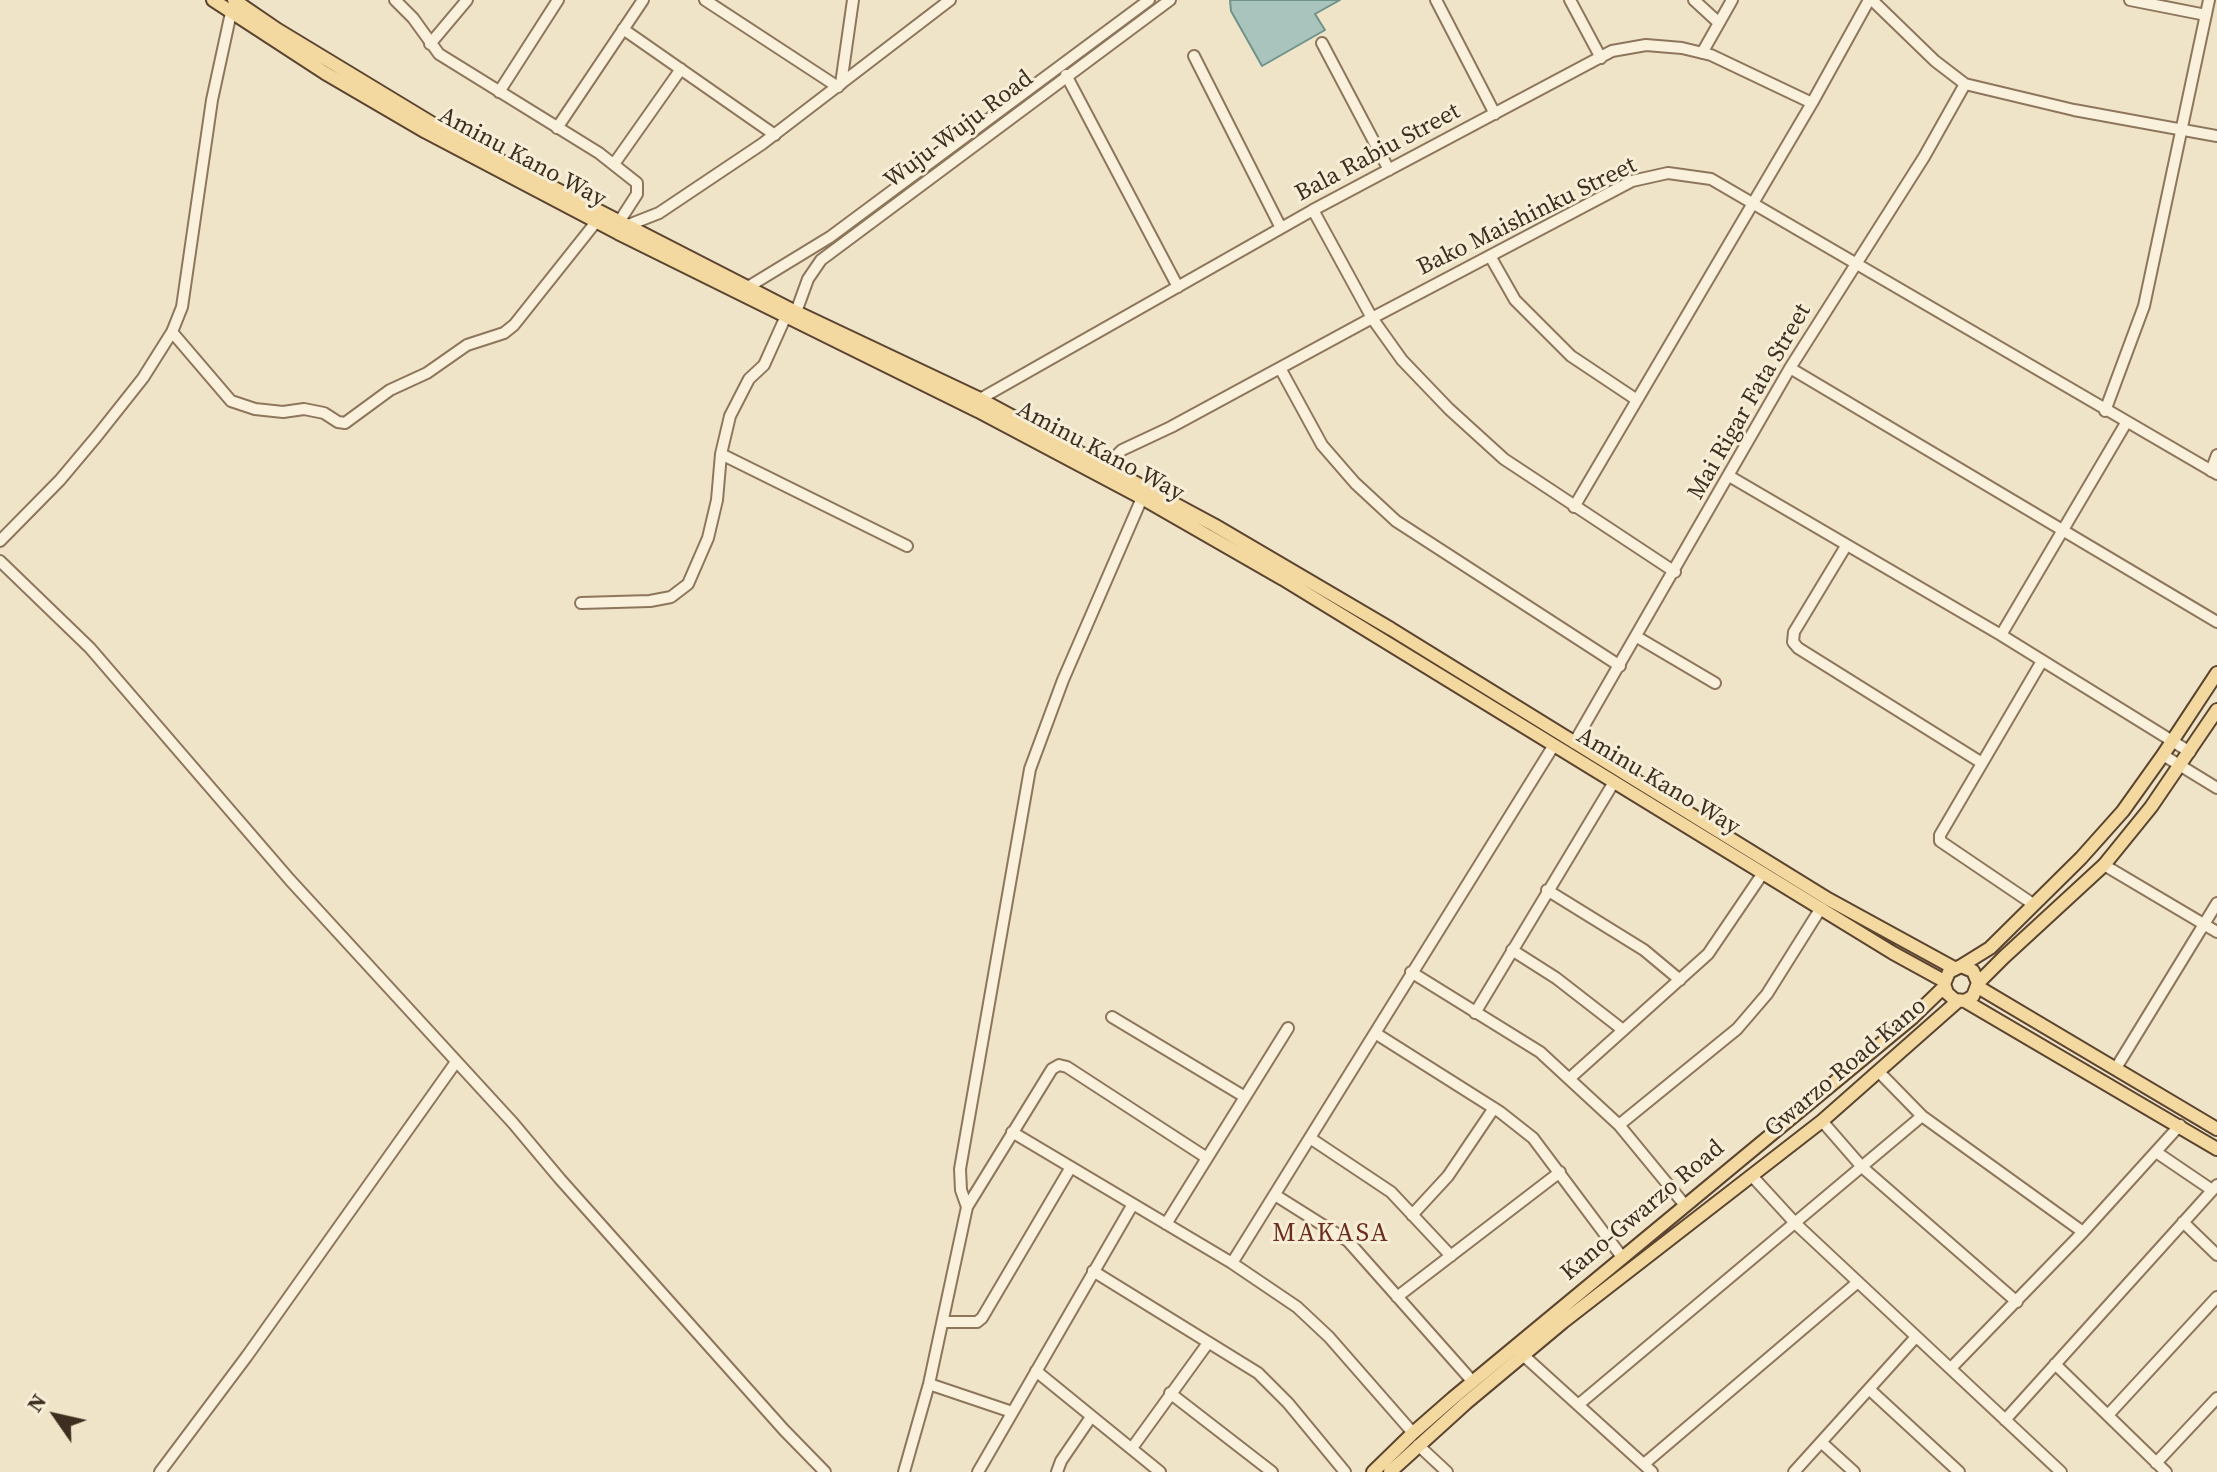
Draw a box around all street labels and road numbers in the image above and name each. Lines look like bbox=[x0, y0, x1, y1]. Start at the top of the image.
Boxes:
street label: Wuju-Wuju Road bbox=[879, 65, 1039, 195]
street label: Bala Rabiu Street bbox=[1291, 97, 1465, 209]
street label: Aminu Kano Way bbox=[433, 102, 611, 214]
street label: Bako Maishinku Street bbox=[1413, 151, 1641, 283]
street label: Mai Rigar Fata Street bbox=[1682, 299, 1818, 505]
street label: Aminu Kano Way bbox=[1011, 396, 1189, 508]
street label: Aminu Kano Way bbox=[1571, 722, 1745, 842]
street label: Gwarzo Road Kano bbox=[1759, 992, 1933, 1144]
street label: Kano-Gwarzo Road bbox=[1556, 1134, 1730, 1288]

